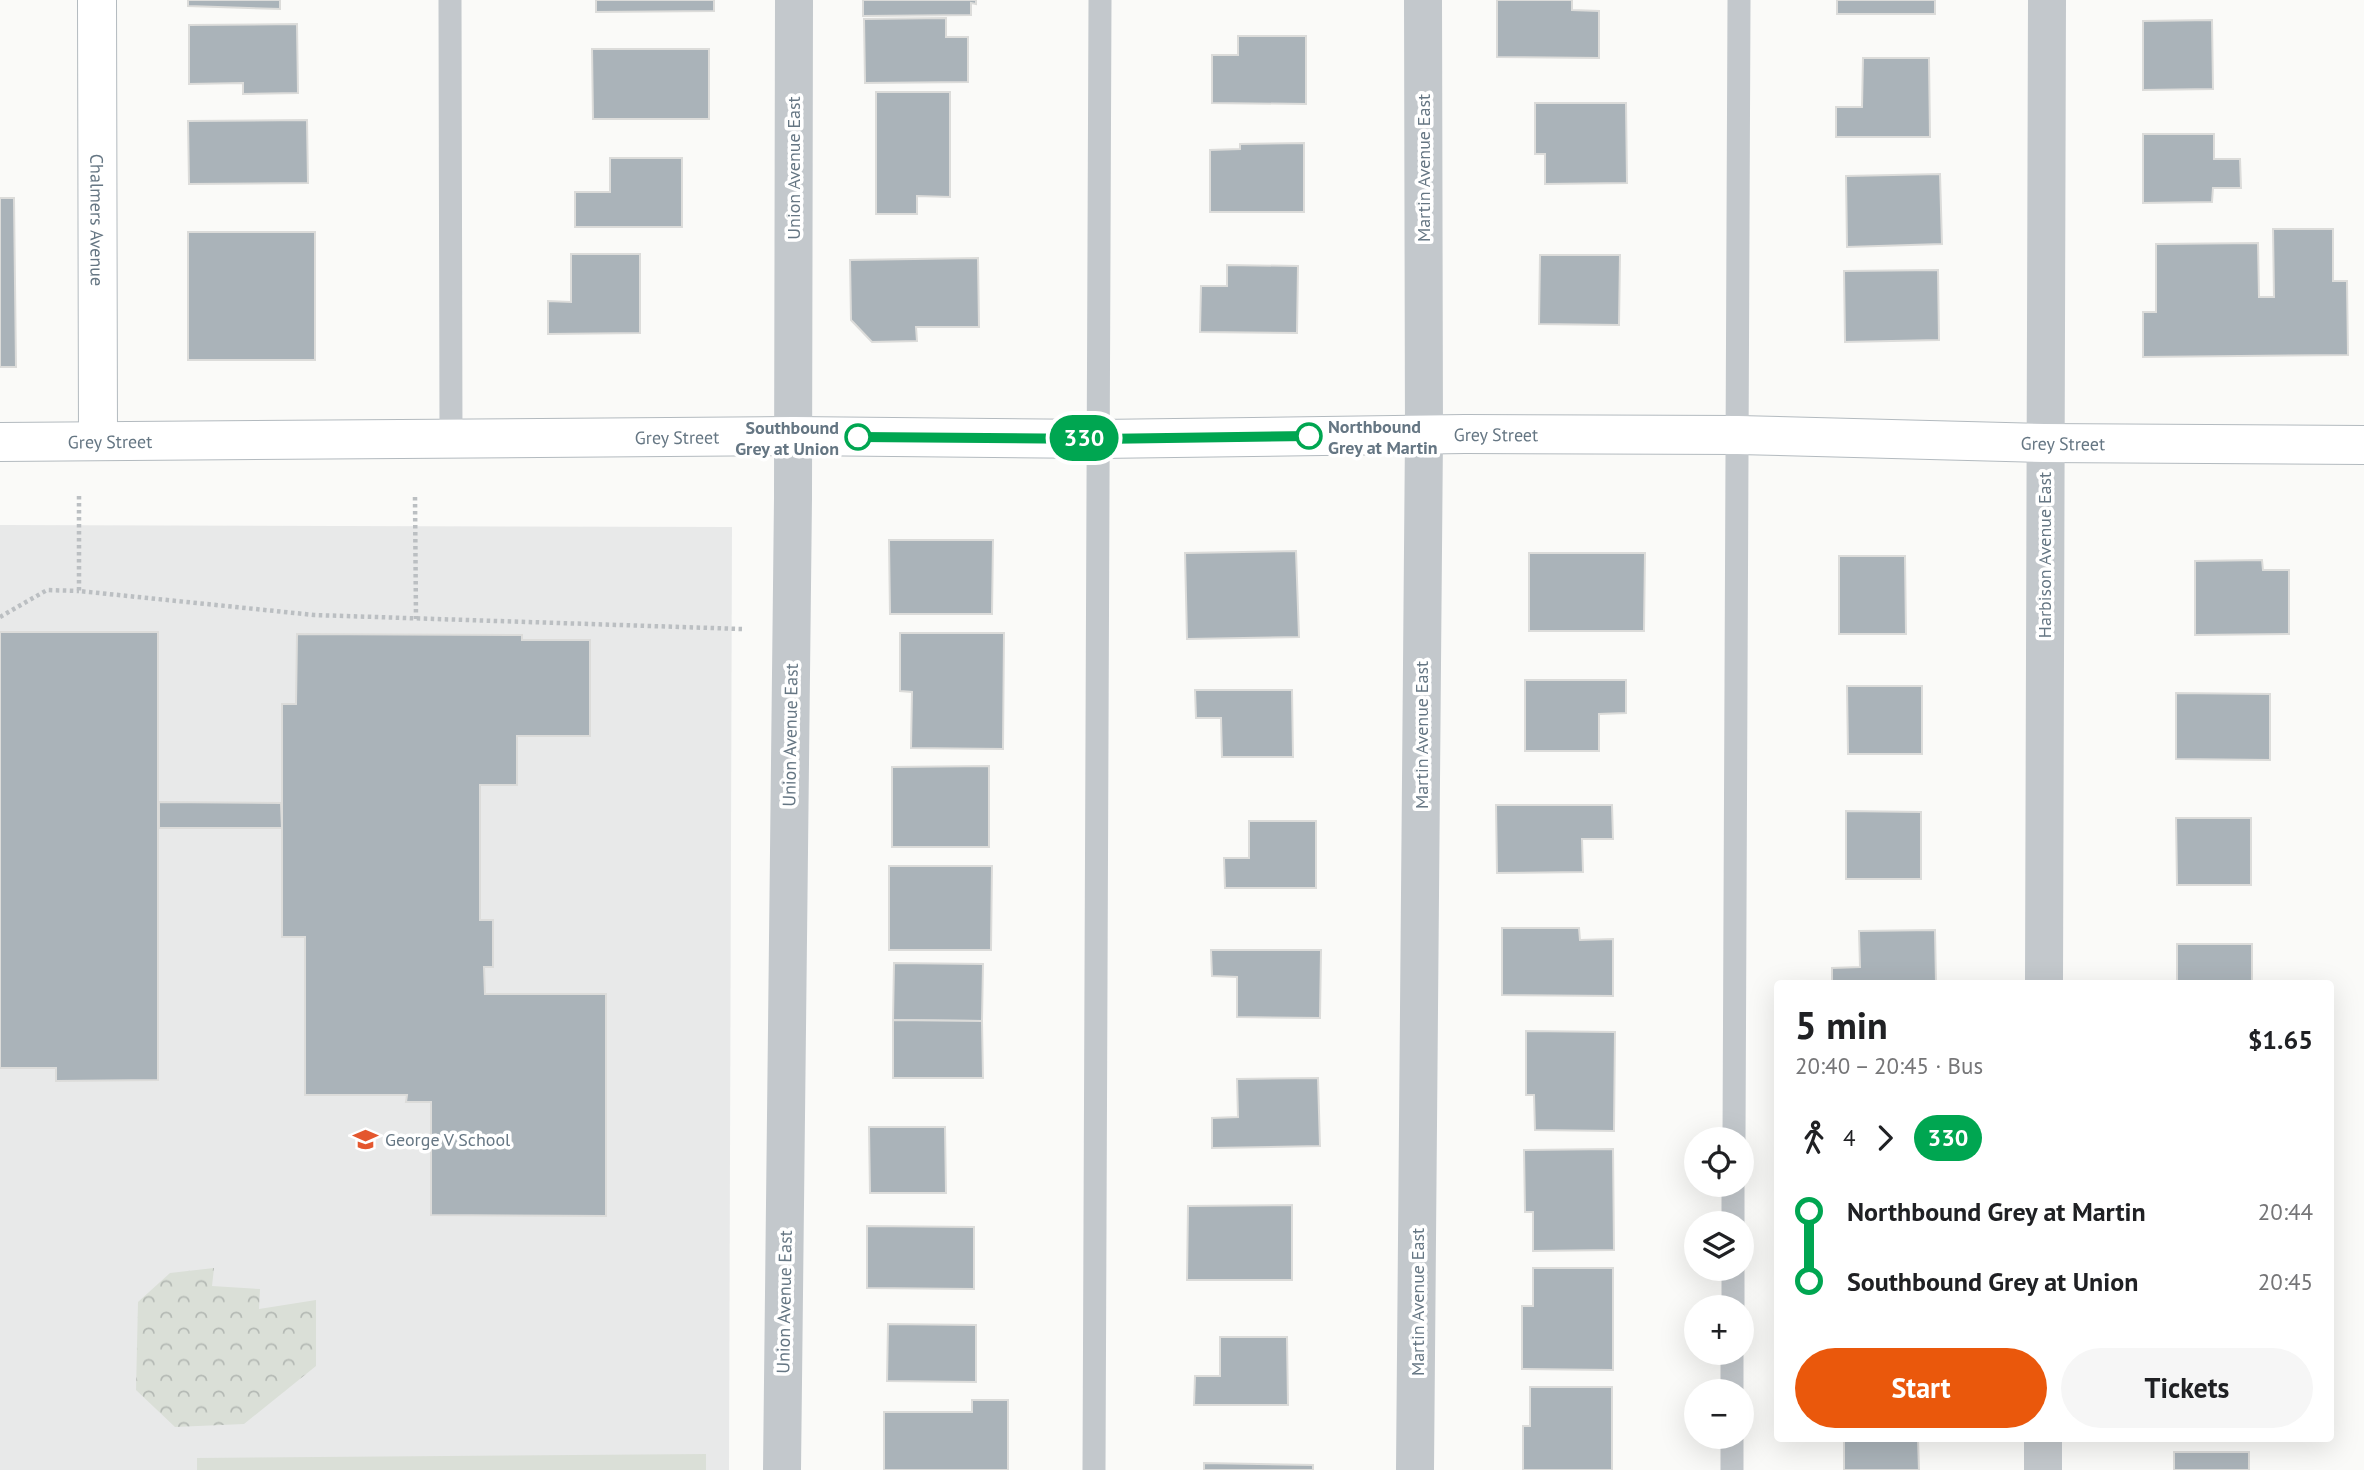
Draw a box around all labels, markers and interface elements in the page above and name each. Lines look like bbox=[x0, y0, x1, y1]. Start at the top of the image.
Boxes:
street label: Martin Avenue East bbox=[1412, 94, 1435, 242]
street label: Union Avenue East bbox=[782, 96, 805, 240]
street label: Chalmers Avenue bbox=[86, 154, 109, 286]
line badge: 330 bbox=[1044, 415, 1124, 461]
place label: Northbound Grey at Martin bbox=[1328, 415, 1438, 459]
place label: Southbound Grey at Union bbox=[735, 416, 839, 460]
text: 330 bbox=[1064, 422, 1104, 453]
street label: Grey Street bbox=[1454, 422, 1538, 446]
marker: Northbound Grey at Martin bbox=[1296, 423, 1322, 449]
marker: Southbound Grey at Union bbox=[845, 424, 871, 450]
street label: Grey Street bbox=[635, 425, 719, 449]
street label: Grey Street bbox=[68, 429, 152, 453]
street label: Grey Street bbox=[2020, 431, 2105, 455]
street label: Harbison Avenue East bbox=[2033, 472, 2056, 638]
street label: Martin Avenue East bbox=[1410, 661, 1433, 809]
street label: Union Avenue East bbox=[777, 663, 803, 807]
text: 5 min bbox=[1795, 1000, 1888, 1049]
text: $1.65 bbox=[2248, 1023, 2313, 1056]
text: 20:40 – 20:45 · Bus bbox=[1795, 1051, 1983, 1080]
icon: walk bbox=[1795, 1119, 1833, 1157]
icon: forward bbox=[1866, 1119, 1904, 1157]
text: 330 bbox=[1928, 1122, 1968, 1153]
text: 4 bbox=[1843, 1123, 1856, 1152]
school or university icon: George V School bbox=[351, 1125, 379, 1153]
map controls bbox=[1684, 1127, 1754, 1449]
button: locate bbox=[1684, 1127, 1754, 1197]
place label: George V School bbox=[385, 1128, 511, 1151]
text: Northbound Grey at Martin bbox=[1847, 1195, 2146, 1228]
text: 20:44 bbox=[2258, 1197, 2313, 1226]
button: layers bbox=[1684, 1211, 1754, 1281]
street label: Martin Avenue East bbox=[1406, 1228, 1429, 1376]
street label: Union Avenue East bbox=[771, 1230, 797, 1374]
text: Southbound Grey at Union bbox=[1847, 1265, 2138, 1298]
text: 20:45 bbox=[2258, 1267, 2313, 1296]
button: + bbox=[1684, 1295, 1754, 1365]
button: Start bbox=[1795, 1348, 2047, 1428]
button: Tickets bbox=[2061, 1348, 2313, 1428]
button: − bbox=[1684, 1379, 1754, 1449]

